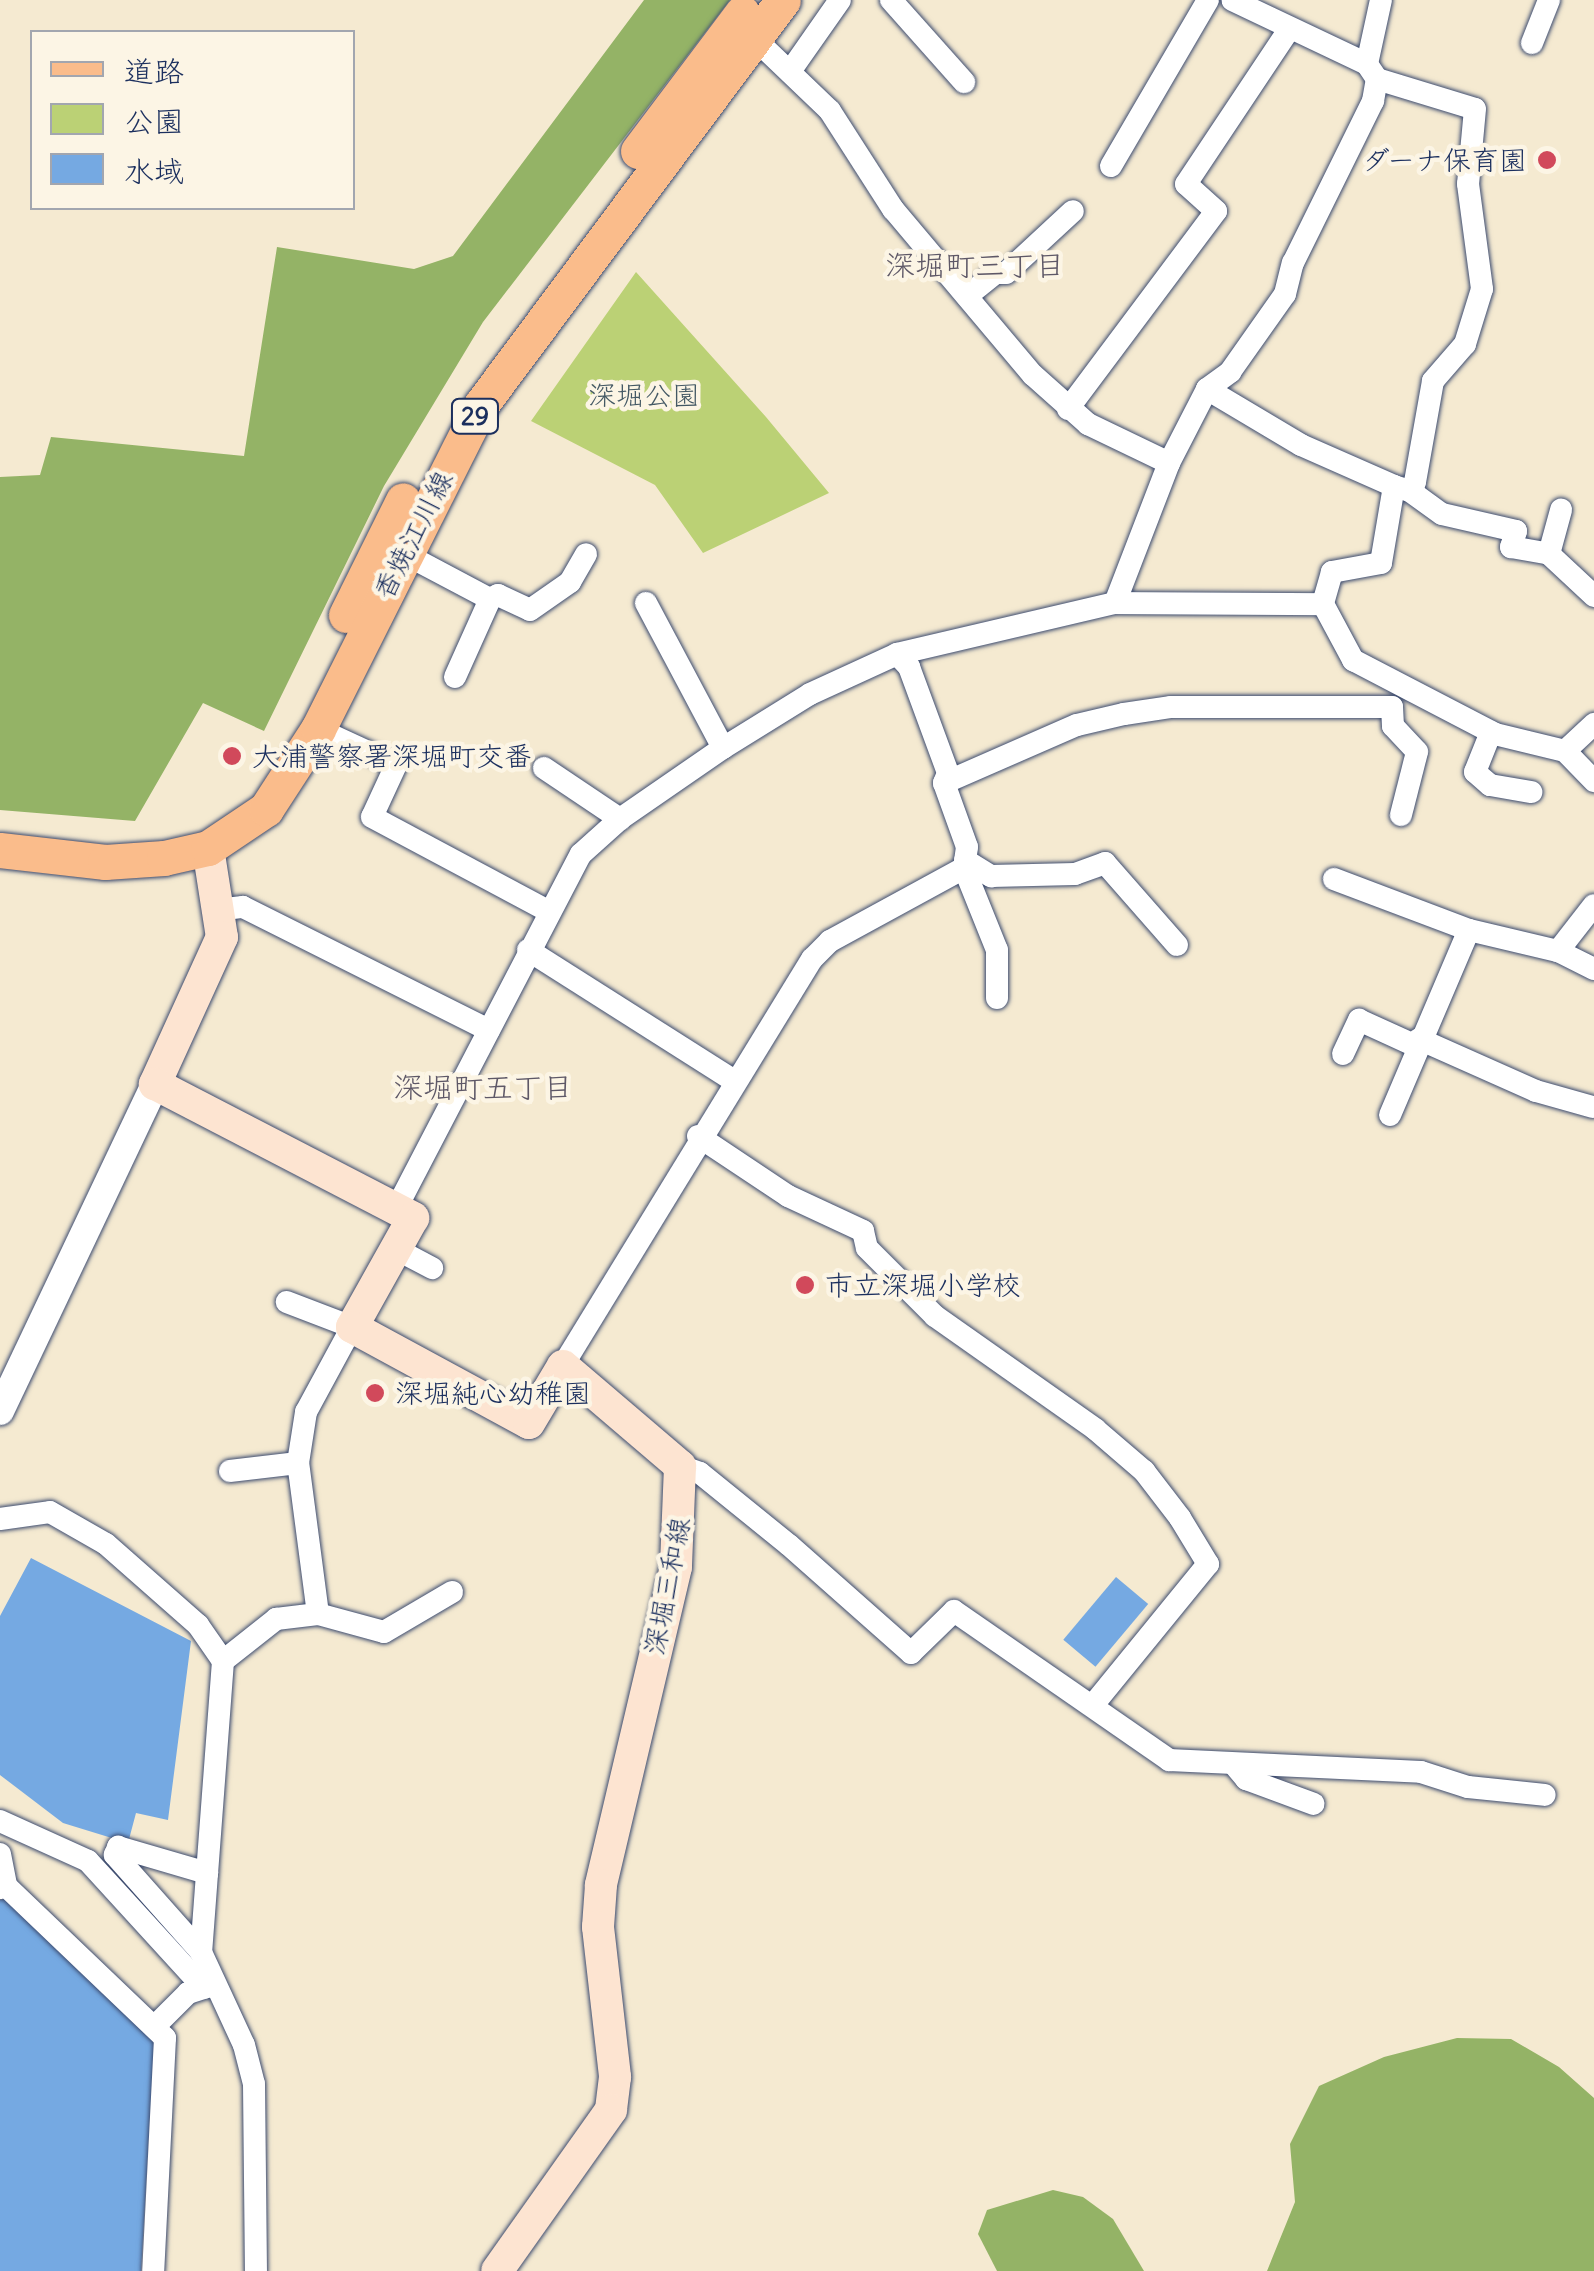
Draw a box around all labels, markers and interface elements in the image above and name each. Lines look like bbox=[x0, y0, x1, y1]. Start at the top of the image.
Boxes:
legend bbox=[30, 30, 355, 210]
text: 道路 bbox=[124, 52, 184, 90]
text: 公園 bbox=[124, 102, 184, 140]
place label: ダーナ保育園 bbox=[1362, 143, 1527, 177]
marker: ダーナ保育園 bbox=[1536, 149, 1558, 171]
text: 水域 bbox=[124, 152, 184, 190]
district label: 深堀町三丁目 bbox=[885, 247, 1065, 283]
park label: 深堀公園 bbox=[588, 378, 700, 412]
road number: 29 bbox=[450, 396, 500, 436]
street label: 香焼江川線 bbox=[366, 465, 460, 605]
place label: 大浦警察署深堀町交番 bbox=[252, 739, 532, 773]
marker: 大浦警察署深堀町交番 bbox=[221, 745, 243, 767]
district label: 深堀町五丁目 bbox=[393, 1069, 573, 1105]
place label: 市立深堀小学校 bbox=[825, 1268, 1021, 1302]
marker: 市立深堀小学校 bbox=[794, 1274, 816, 1296]
place label: 深堀純心幼稚園 bbox=[395, 1376, 591, 1410]
marker: 深堀純心幼稚園 bbox=[364, 1382, 386, 1404]
street label: 深堀三和線 bbox=[637, 1514, 697, 1658]

